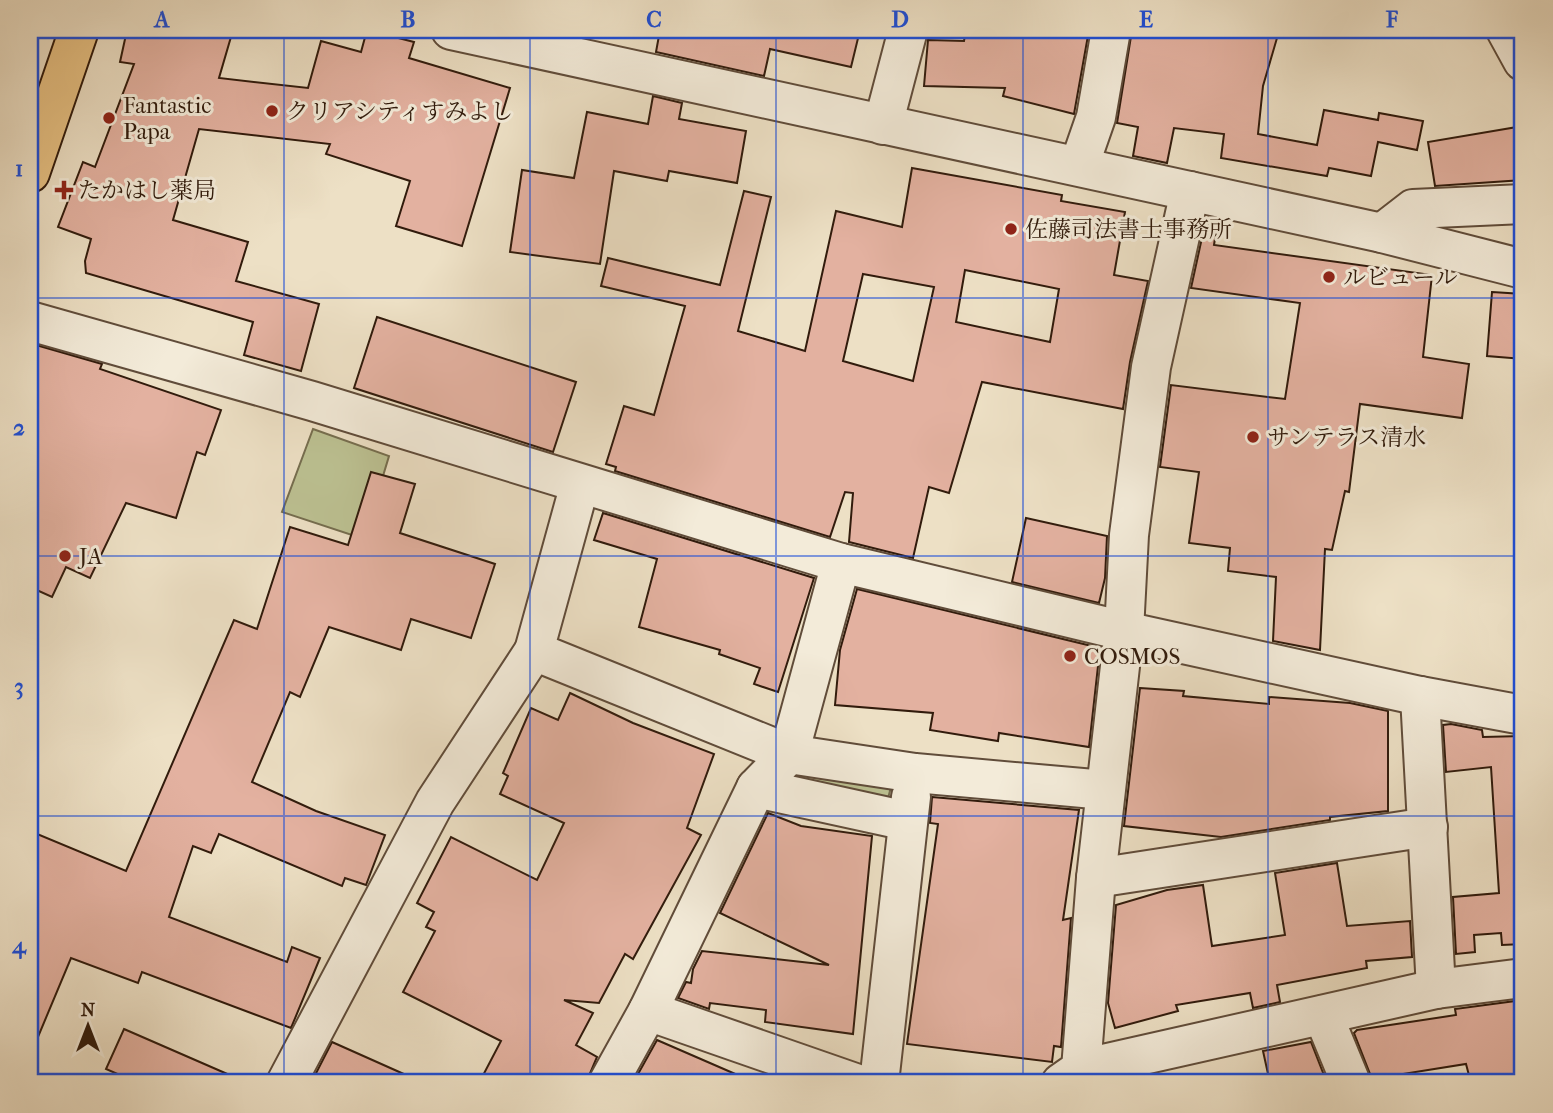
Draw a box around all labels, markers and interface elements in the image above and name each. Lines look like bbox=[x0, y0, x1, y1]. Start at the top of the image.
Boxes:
text: A bbox=[153, 6, 171, 33]
text: B bbox=[401, 6, 416, 33]
text: C bbox=[646, 6, 662, 33]
text: D bbox=[891, 6, 909, 33]
text: E bbox=[1139, 6, 1153, 33]
text: F bbox=[1385, 6, 1399, 33]
place label: Fantastic Papa bbox=[123, 92, 211, 145]
place label: クリアシティすみよし bbox=[286, 98, 513, 125]
marker: クリアシティすみよし bbox=[264, 103, 280, 119]
marker: Fantastic Papa bbox=[101, 110, 117, 126]
text: 1 bbox=[15, 155, 23, 182]
place label: たかはし薬局 bbox=[78, 177, 216, 204]
marker: たかはし薬局 bbox=[56, 182, 72, 198]
place label: 佐藤司法書士事務所 bbox=[1025, 216, 1232, 243]
marker: 佐藤司法書士事務所 bbox=[1003, 221, 1019, 237]
place label: ルビュール bbox=[1343, 264, 1458, 291]
marker: ルビュール bbox=[1321, 269, 1337, 285]
text: 2 bbox=[13, 414, 25, 441]
place label: サンテラス清水 bbox=[1267, 424, 1426, 451]
marker: サンテラス清水 bbox=[1245, 429, 1261, 445]
place label: JA bbox=[77, 543, 103, 570]
marker: JA bbox=[57, 548, 73, 564]
place label: COSMOS bbox=[1084, 643, 1180, 670]
marker: COSMOS bbox=[1062, 648, 1078, 664]
text: 3 bbox=[14, 673, 24, 700]
text: 4 bbox=[11, 932, 27, 959]
north arrow bbox=[52, 990, 122, 1060]
text: N bbox=[81, 999, 96, 1021]

